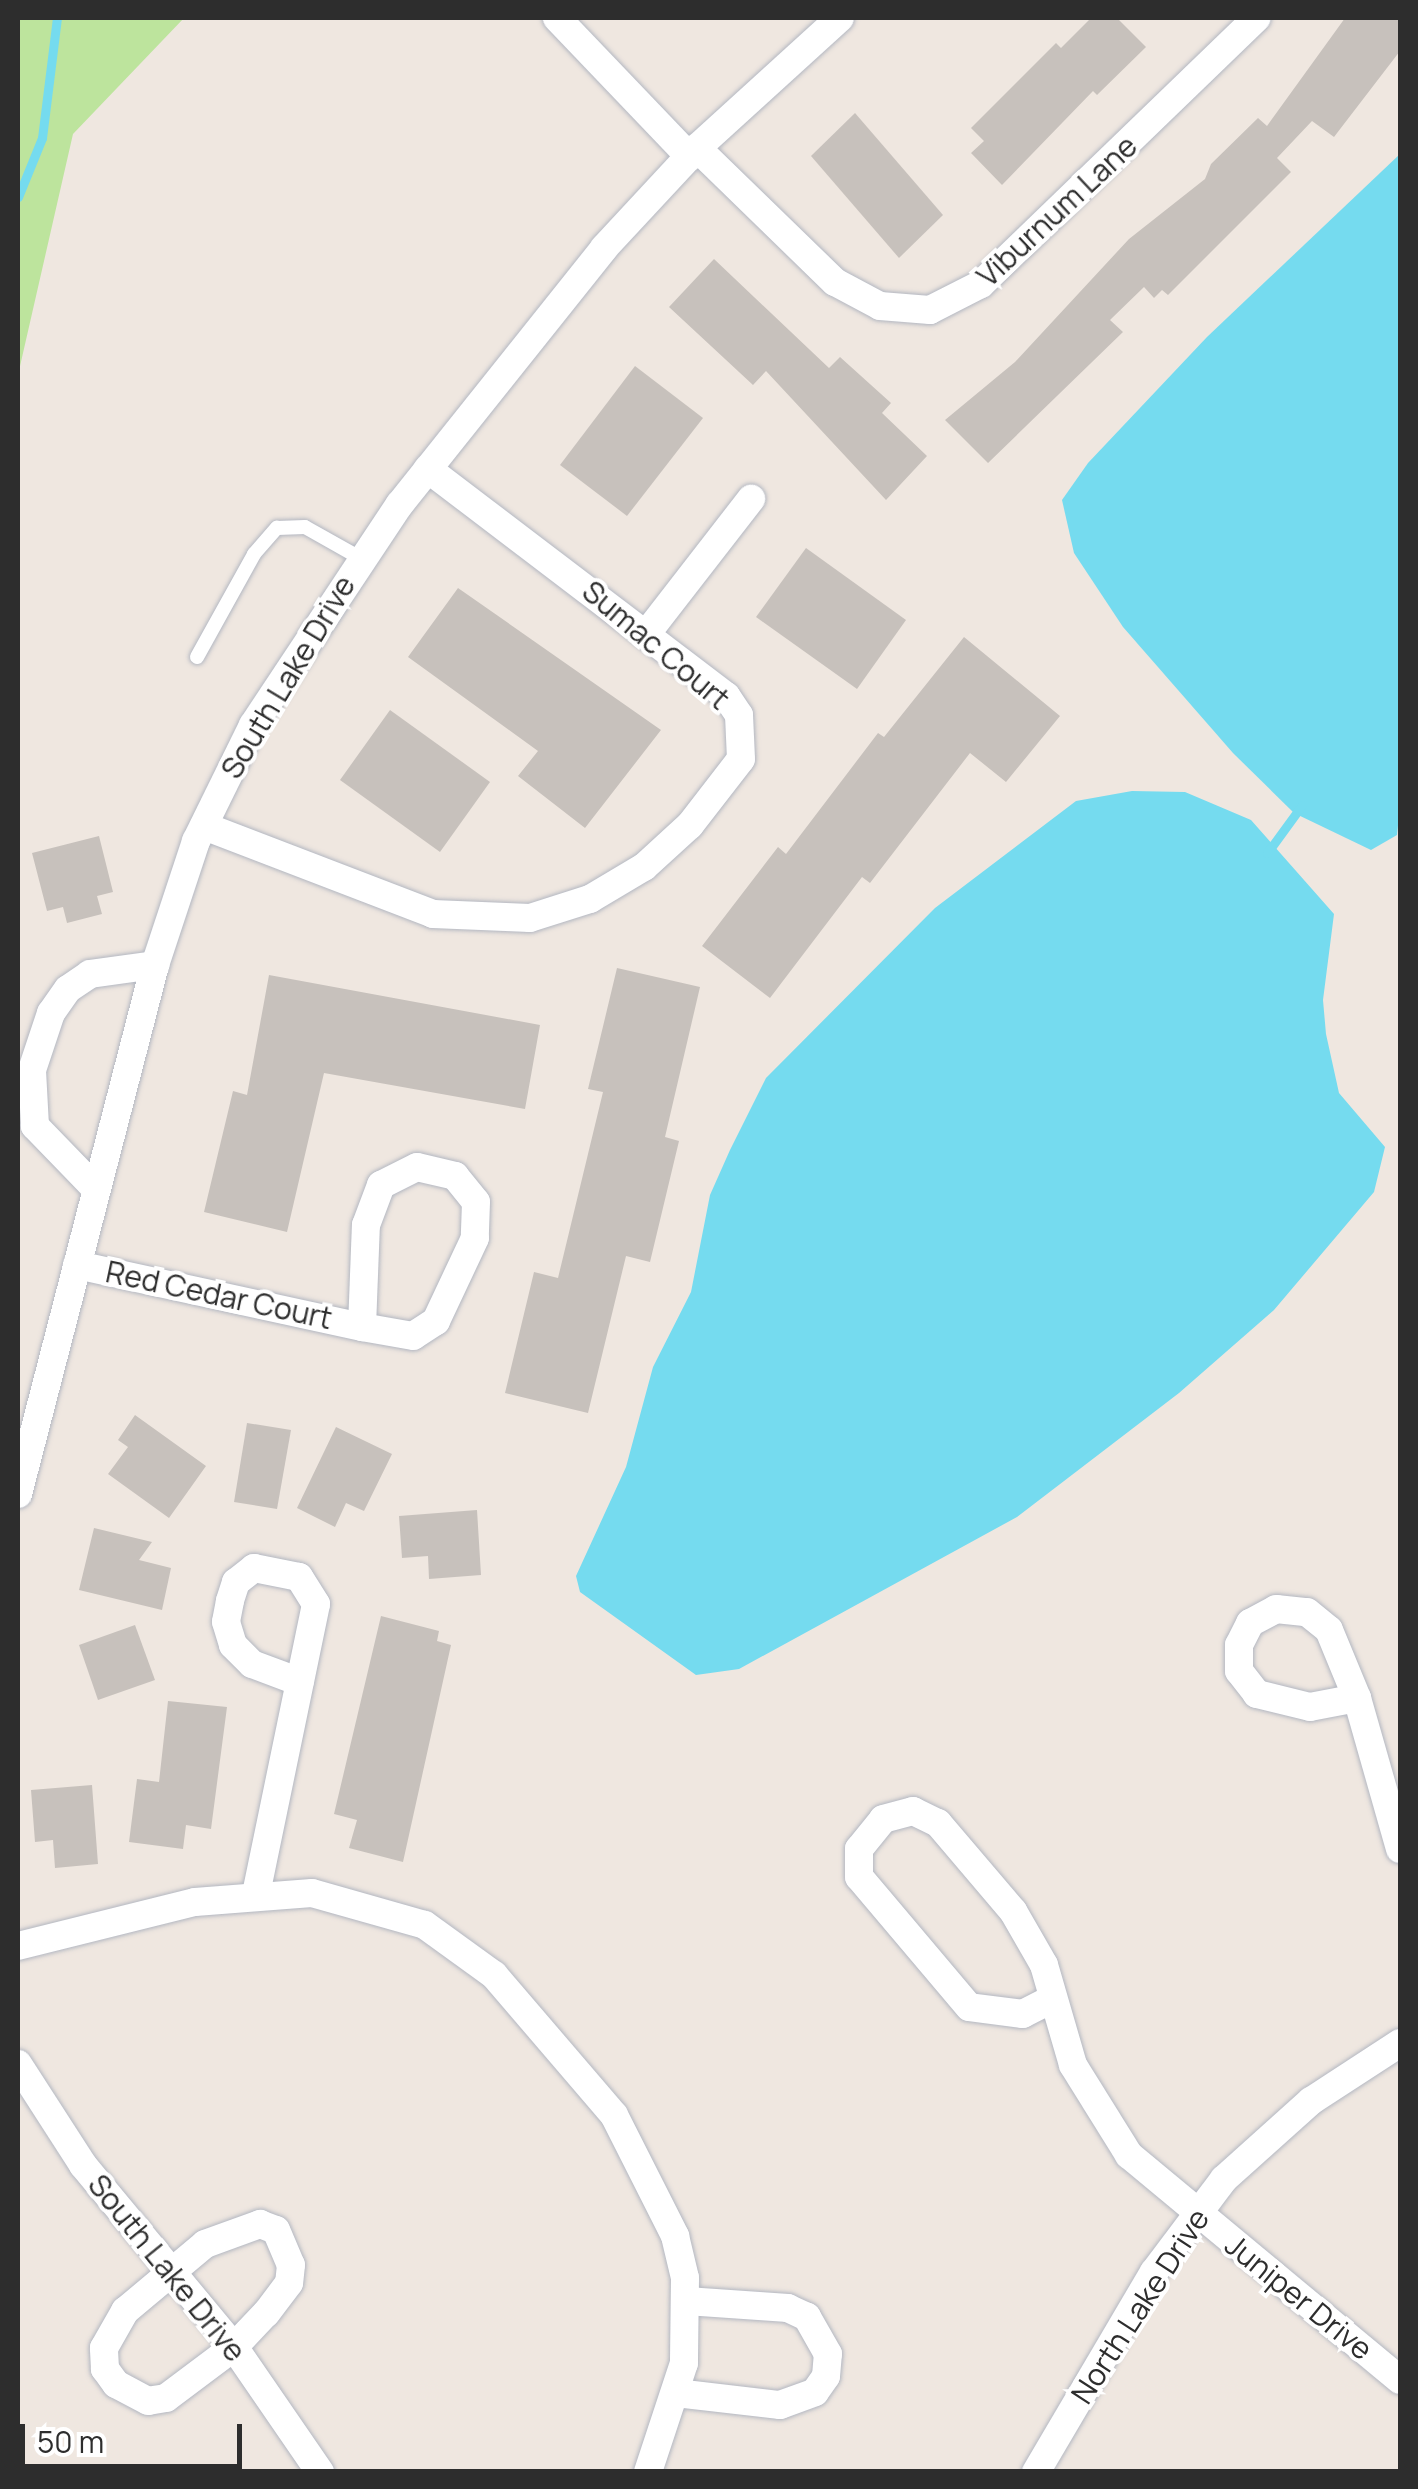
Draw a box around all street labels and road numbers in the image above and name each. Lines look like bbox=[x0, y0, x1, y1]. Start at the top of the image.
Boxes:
street label: Viburnum Lane bbox=[970, 128, 1144, 294]
street label: South Lake Drive bbox=[213, 569, 363, 785]
street label: Sumac Court bbox=[575, 573, 737, 717]
street label: Red Cedar Court bbox=[103, 1253, 335, 1337]
street label: South Lake Drive bbox=[81, 2167, 253, 2369]
street label: North Lake Drive bbox=[1064, 2202, 1216, 2410]
street label: Juniper Drive bbox=[1218, 2227, 1380, 2367]

